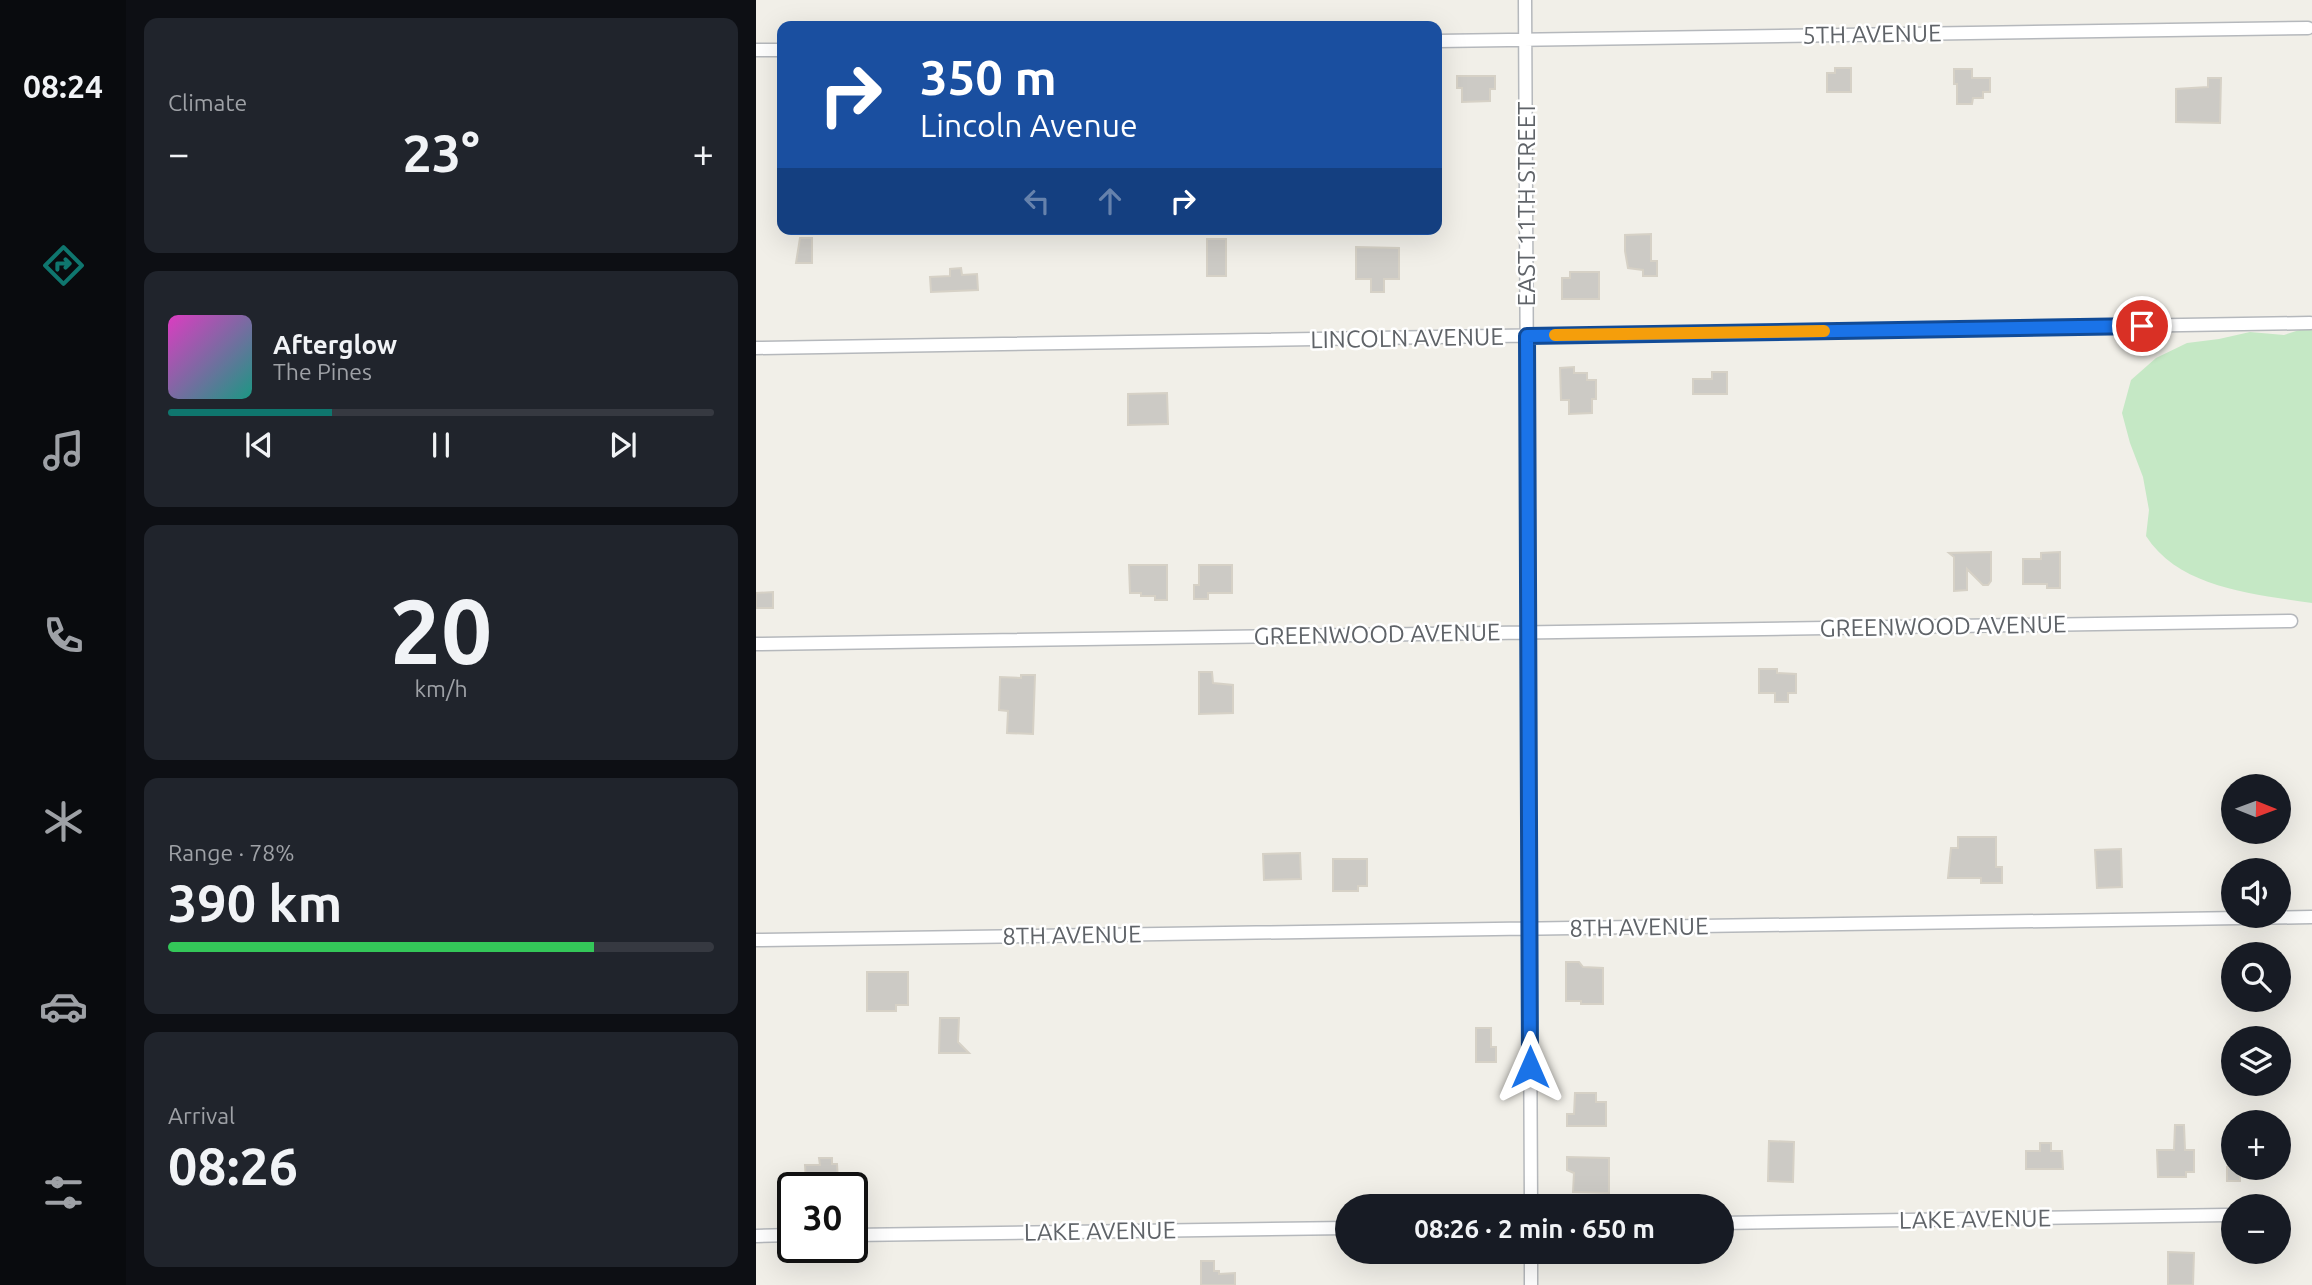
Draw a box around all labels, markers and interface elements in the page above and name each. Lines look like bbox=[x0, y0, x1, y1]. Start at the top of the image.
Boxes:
street label: 5TH AVENUE bbox=[1802, 19, 1942, 49]
icon: right bbox=[805, 49, 896, 140]
text: 350 m bbox=[920, 49, 1057, 104]
text: 08:24 bbox=[23, 68, 103, 104]
text: Climate bbox=[168, 90, 247, 115]
street label: EAST 11TH STREET bbox=[1513, 102, 1540, 306]
text: Lincoln Avenue bbox=[920, 107, 1138, 143]
text: 23° bbox=[402, 124, 480, 182]
text: − bbox=[168, 132, 189, 174]
text: + bbox=[693, 132, 714, 174]
icon: left bbox=[1018, 182, 1056, 220]
icon: ahead bbox=[1091, 182, 1129, 220]
icon: right bbox=[1164, 182, 1202, 220]
icon: directions bbox=[39, 241, 88, 290]
pin bbox=[2112, 296, 2172, 356]
icon: arrive bbox=[2123, 307, 2161, 345]
street label: LINCOLN AVENUE bbox=[1310, 323, 1504, 353]
text: Afterglow bbox=[273, 330, 397, 359]
text: The Pines bbox=[273, 359, 372, 384]
icon: music bbox=[39, 426, 88, 475]
icon: previous bbox=[240, 426, 278, 464]
icon: pause bbox=[422, 426, 460, 464]
icon: next bbox=[604, 426, 642, 464]
text: 20 bbox=[390, 579, 492, 681]
street label: GREENWOOD AVENUE bbox=[1819, 610, 2067, 642]
icon: phone bbox=[39, 611, 88, 660]
street label: GREENWOOD AVENUE bbox=[1253, 618, 1501, 650]
text: km/h bbox=[414, 676, 468, 701]
north arrow bbox=[2221, 774, 2291, 844]
map controls bbox=[2221, 774, 2291, 1264]
icon: climate bbox=[39, 797, 88, 846]
text: Range · 78% bbox=[168, 840, 295, 865]
button: sound bbox=[2221, 858, 2291, 928]
text: 390 km bbox=[168, 874, 342, 932]
street label: 8TH AVENUE bbox=[1569, 912, 1709, 942]
street label: 8TH AVENUE bbox=[1002, 920, 1142, 950]
button: search bbox=[2221, 942, 2291, 1012]
icon: car bbox=[39, 982, 88, 1031]
button: layers bbox=[2221, 1026, 2291, 1096]
position arrow bbox=[1493, 1030, 1567, 1104]
text: Arrival bbox=[168, 1103, 235, 1128]
button: + bbox=[2221, 1110, 2291, 1180]
text: 08:26 bbox=[168, 1137, 298, 1195]
icon: filters bbox=[39, 1168, 88, 1217]
speed limit sign: 30 bbox=[777, 1172, 868, 1263]
button: − bbox=[2221, 1194, 2291, 1264]
street label: LAKE AVENUE bbox=[1899, 1204, 2051, 1234]
text: 08:26 · 2 min · 650 m bbox=[1414, 1214, 1655, 1243]
street label: LAKE AVENUE bbox=[1024, 1216, 1176, 1246]

